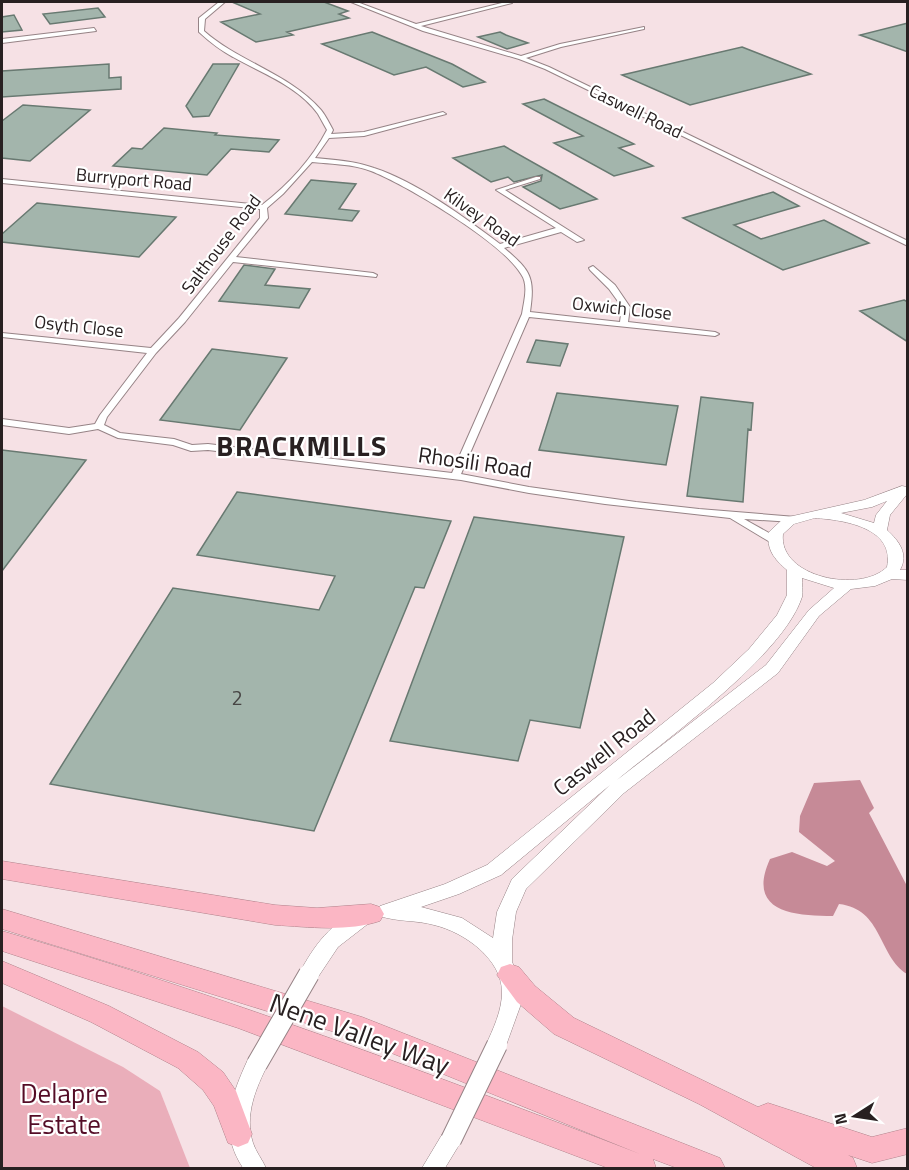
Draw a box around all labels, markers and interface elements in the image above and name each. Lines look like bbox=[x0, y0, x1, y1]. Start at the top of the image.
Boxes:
street label: Caswell Road bbox=[585, 77, 687, 145]
street label: Burryport Road bbox=[75, 160, 193, 198]
street label: Kilvey Road bbox=[438, 181, 526, 253]
street label: Salthouse Road bbox=[175, 189, 267, 299]
street label: Oxwich Close bbox=[571, 289, 673, 327]
street label: Osyth Close bbox=[33, 308, 125, 344]
district label: BRACKMILLS bbox=[216, 424, 388, 467]
street label: Rhosili Road bbox=[416, 437, 534, 487]
house number: 2 bbox=[231, 682, 243, 713]
street label: Caswell Road bbox=[545, 700, 663, 804]
street label: Nene Valley Way bbox=[264, 981, 456, 1085]
park label: Delapre Estate bbox=[20, 1072, 108, 1144]
north arrow bbox=[825, 1086, 885, 1146]
text: N bbox=[827, 1111, 853, 1127]

